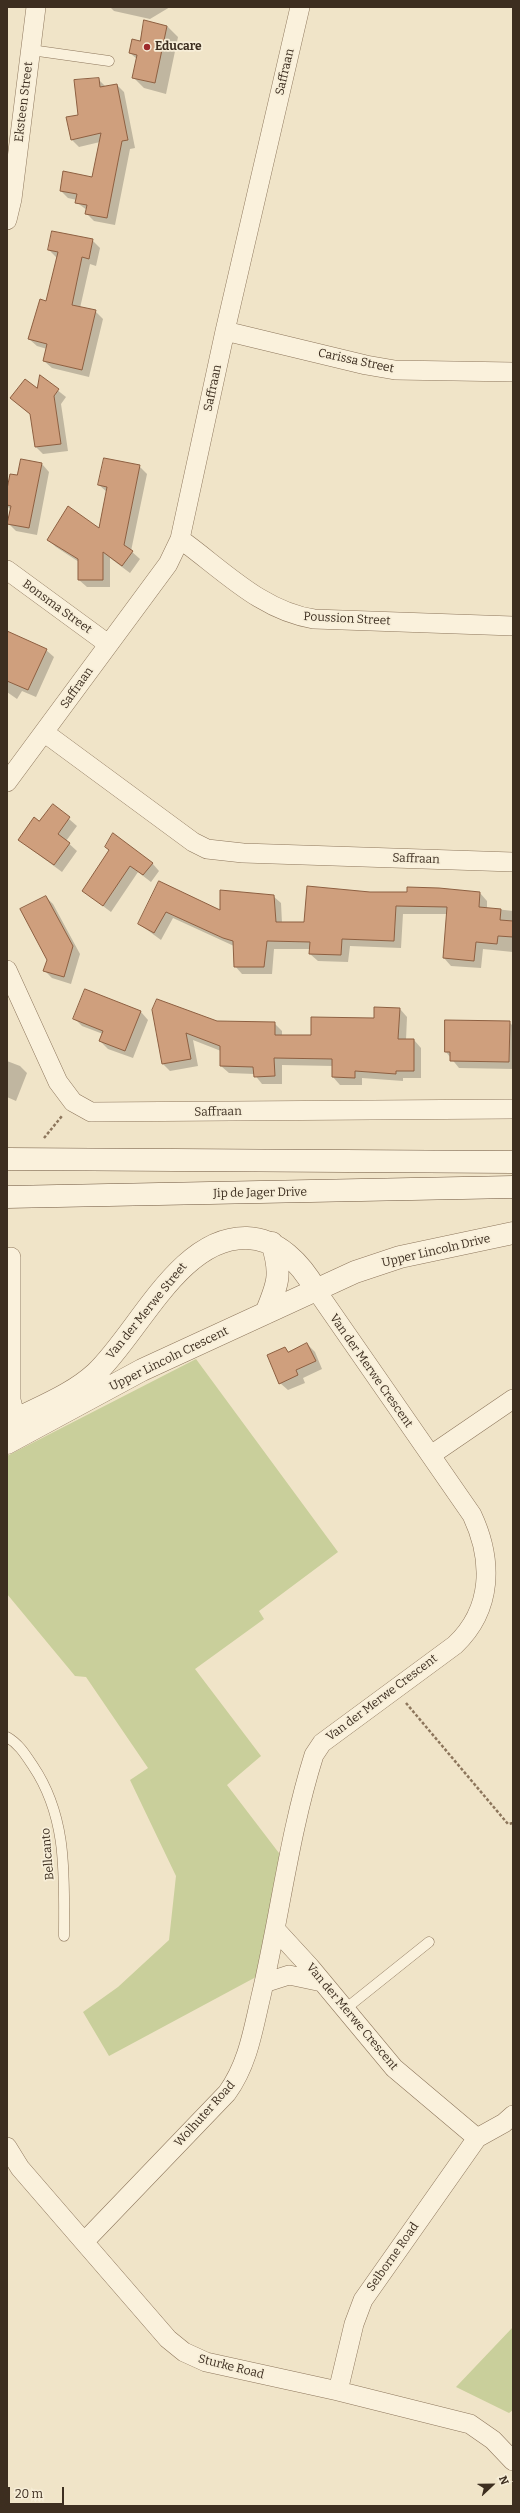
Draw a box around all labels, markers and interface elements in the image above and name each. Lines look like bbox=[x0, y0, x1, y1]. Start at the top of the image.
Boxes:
place label: Educare bbox=[155, 40, 202, 54]
marker: Educare bbox=[142, 42, 152, 52]
street label: Saffraan bbox=[273, 47, 297, 97]
street label: Eksteen Street bbox=[12, 61, 36, 143]
street label: Carissa Street bbox=[317, 346, 395, 376]
street label: Saffraan bbox=[201, 363, 225, 413]
street label: Bonsma Street bbox=[20, 577, 94, 637]
street label: Poussion Street bbox=[303, 610, 391, 628]
street label: Saffraan bbox=[57, 664, 97, 712]
street label: Saffraan bbox=[392, 851, 440, 867]
street label: Saffraan bbox=[194, 1104, 242, 1120]
street label: Jip de Jager Drive bbox=[213, 1185, 307, 1201]
street label: Upper Lincoln Drive bbox=[380, 1231, 492, 1271]
street label: Van der Merwe Street bbox=[104, 1260, 190, 1362]
street label: Van der Merwe Crescent bbox=[326, 1312, 416, 1430]
street label: Upper Lincoln Crescent bbox=[107, 1324, 231, 1394]
street label: Van der Merwe Crescent bbox=[324, 1652, 440, 1744]
street label: Bellcanto bbox=[39, 1827, 57, 1881]
street label: Van der Merwe Crescent bbox=[303, 1961, 401, 2073]
street label: Wolhuter Road bbox=[172, 2078, 238, 2150]
street label: Selborne Road bbox=[364, 2220, 422, 2294]
street label: Sturke Road bbox=[197, 2352, 265, 2382]
north arrow bbox=[472, 2465, 512, 2505]
text: N bbox=[496, 2474, 511, 2487]
scale bar bbox=[10, 2479, 66, 2505]
text: 20 m bbox=[15, 2487, 43, 2501]

